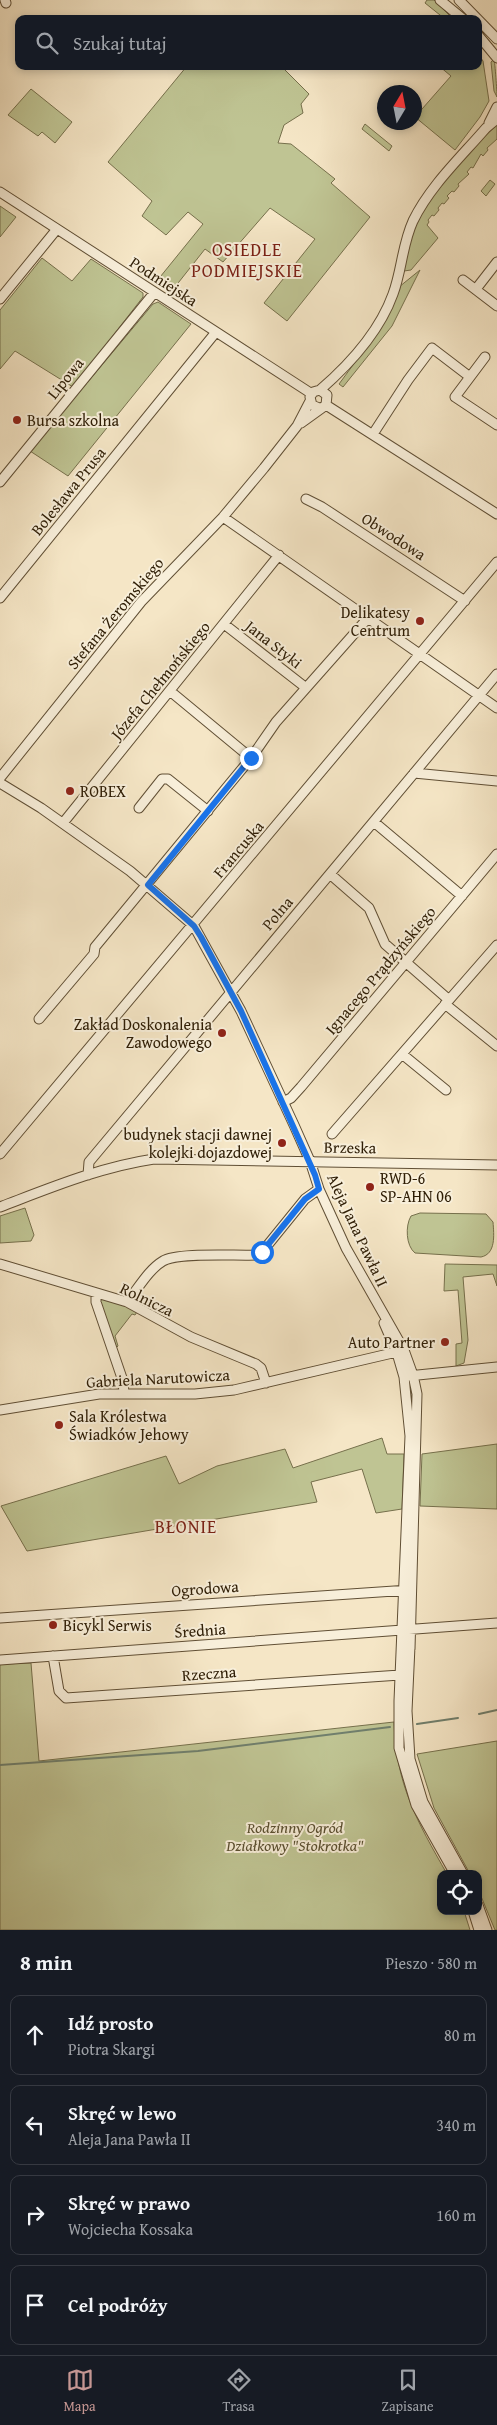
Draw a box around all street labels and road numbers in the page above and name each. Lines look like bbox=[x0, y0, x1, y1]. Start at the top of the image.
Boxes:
street label: Podmiejska bbox=[125, 250, 203, 312]
street label: Lipowa bbox=[41, 352, 90, 404]
street label: Bolesława Prusa bbox=[25, 441, 111, 540]
street label: Obwodowa bbox=[357, 506, 431, 566]
street label: Stefana Żeromskiego bbox=[61, 552, 169, 674]
street label: Jana Styki bbox=[239, 613, 308, 674]
street label: Józefa Chełmońskiego bbox=[103, 615, 215, 746]
street label: Francuska bbox=[207, 815, 270, 883]
street label: Polna bbox=[256, 890, 299, 935]
street label: Ignacego Prądzyńskiego bbox=[319, 900, 441, 1040]
street label: Brzeska bbox=[324, 1135, 377, 1159]
street label: Aleja Jana Pawła II bbox=[321, 1169, 395, 1291]
street label: Rolnicza bbox=[116, 1276, 178, 1322]
street label: Gabriela Narutowicza bbox=[86, 1362, 231, 1394]
street label: Ogrodowa bbox=[171, 1574, 240, 1602]
street label: Średnia bbox=[174, 1616, 227, 1644]
street label: Rzeczna bbox=[181, 1659, 237, 1687]

